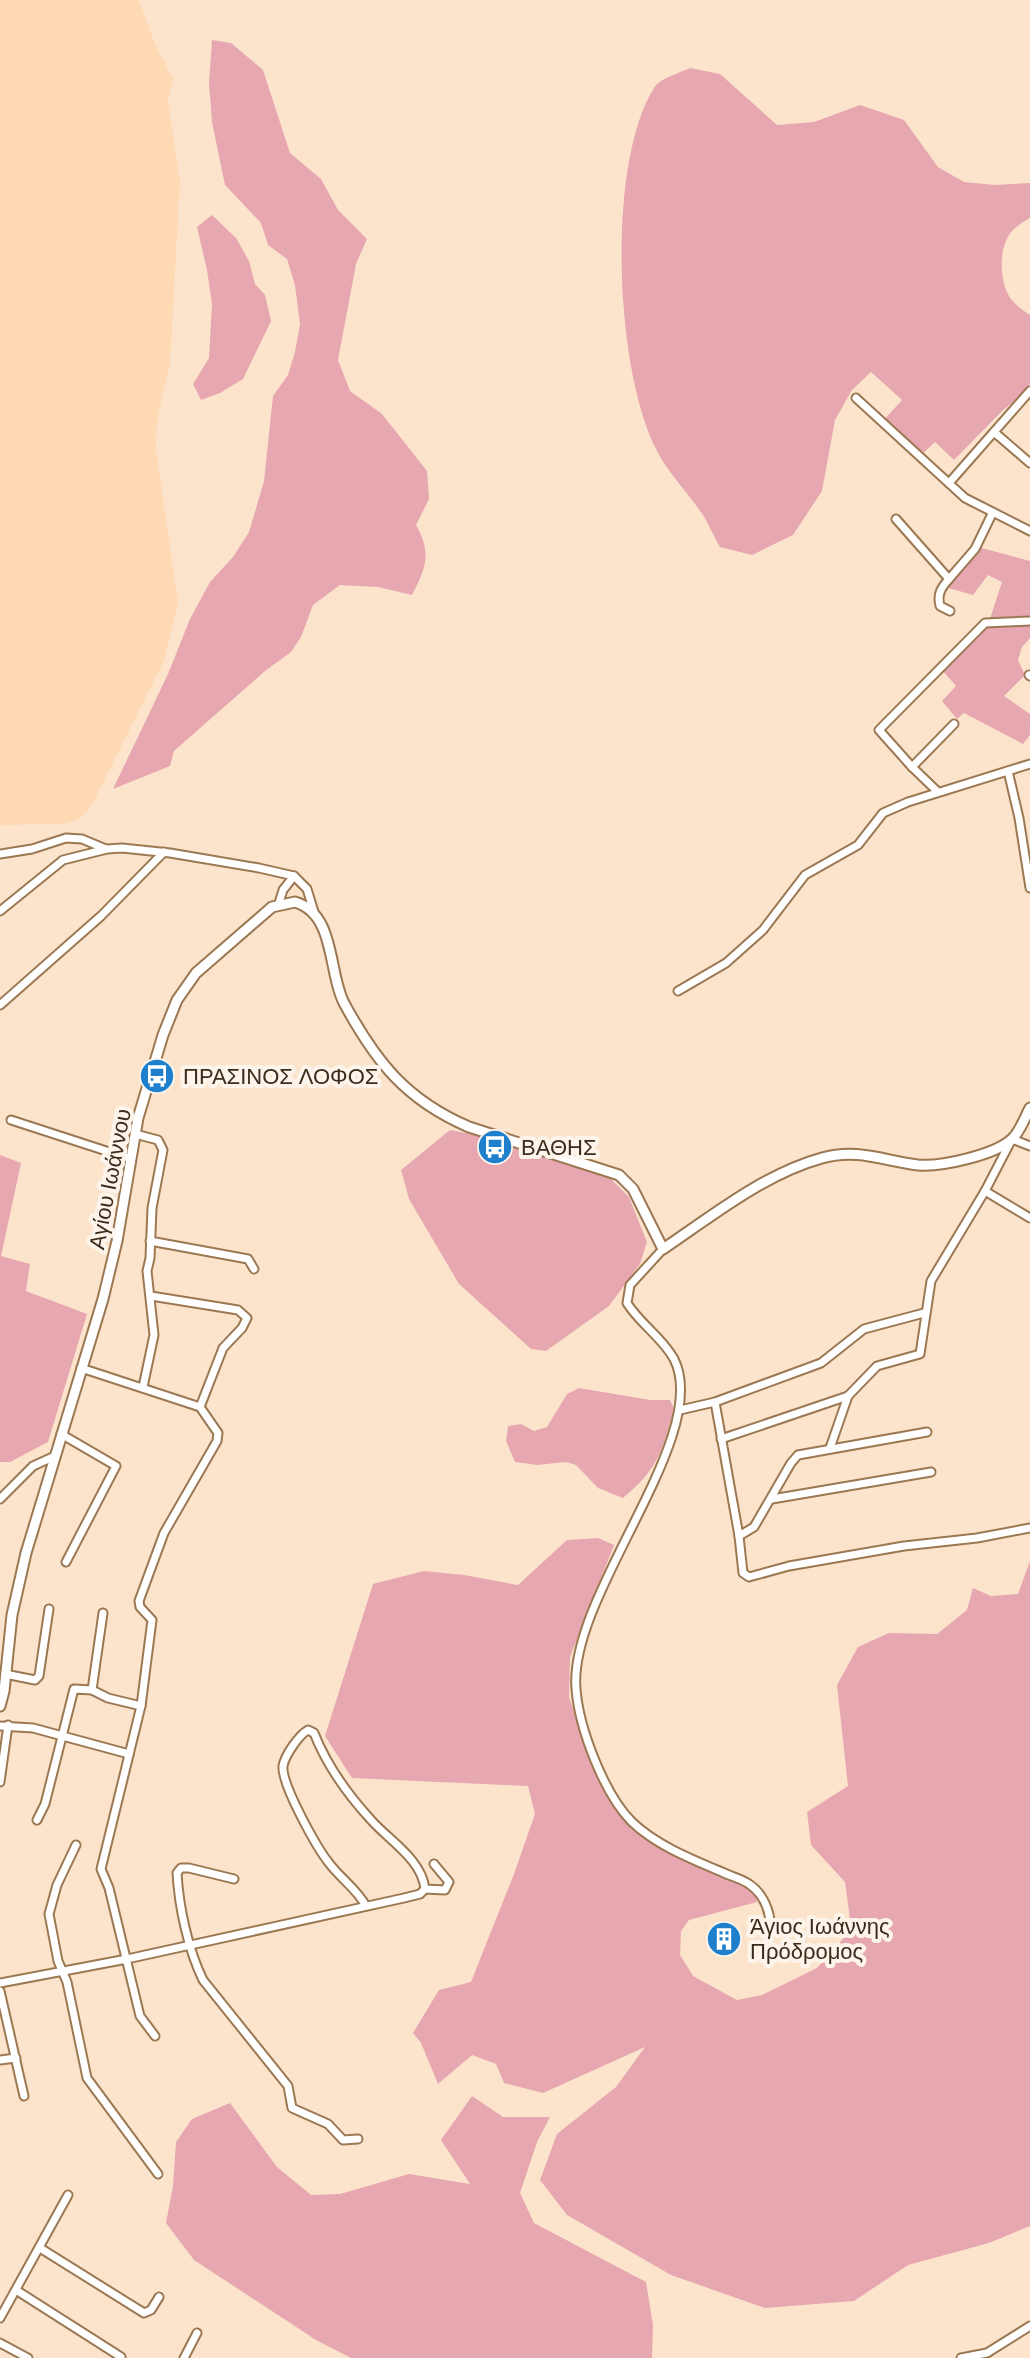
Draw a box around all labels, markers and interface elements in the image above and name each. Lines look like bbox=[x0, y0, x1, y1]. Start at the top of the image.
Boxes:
bus stop icon: ΠΡΑΣΙΝΟΣ ΛΟΦΟΣ bbox=[138, 1057, 176, 1095]
place label: ΠΡΑΣΙΝΟΣ ΛΟΦΟΣ bbox=[183, 1062, 378, 1091]
street label: Αγίου Ιωάννου bbox=[82, 1106, 138, 1252]
bus stop icon: ΒΑΘΗΣ bbox=[476, 1128, 514, 1166]
place label: ΒΑΘΗΣ bbox=[521, 1133, 597, 1162]
place label: Άγιος Ιωάννης Πρόδρομος bbox=[750, 1912, 890, 1966]
building icon: Άγιος Ιωάννης Πρόδρομος bbox=[705, 1920, 743, 1958]

